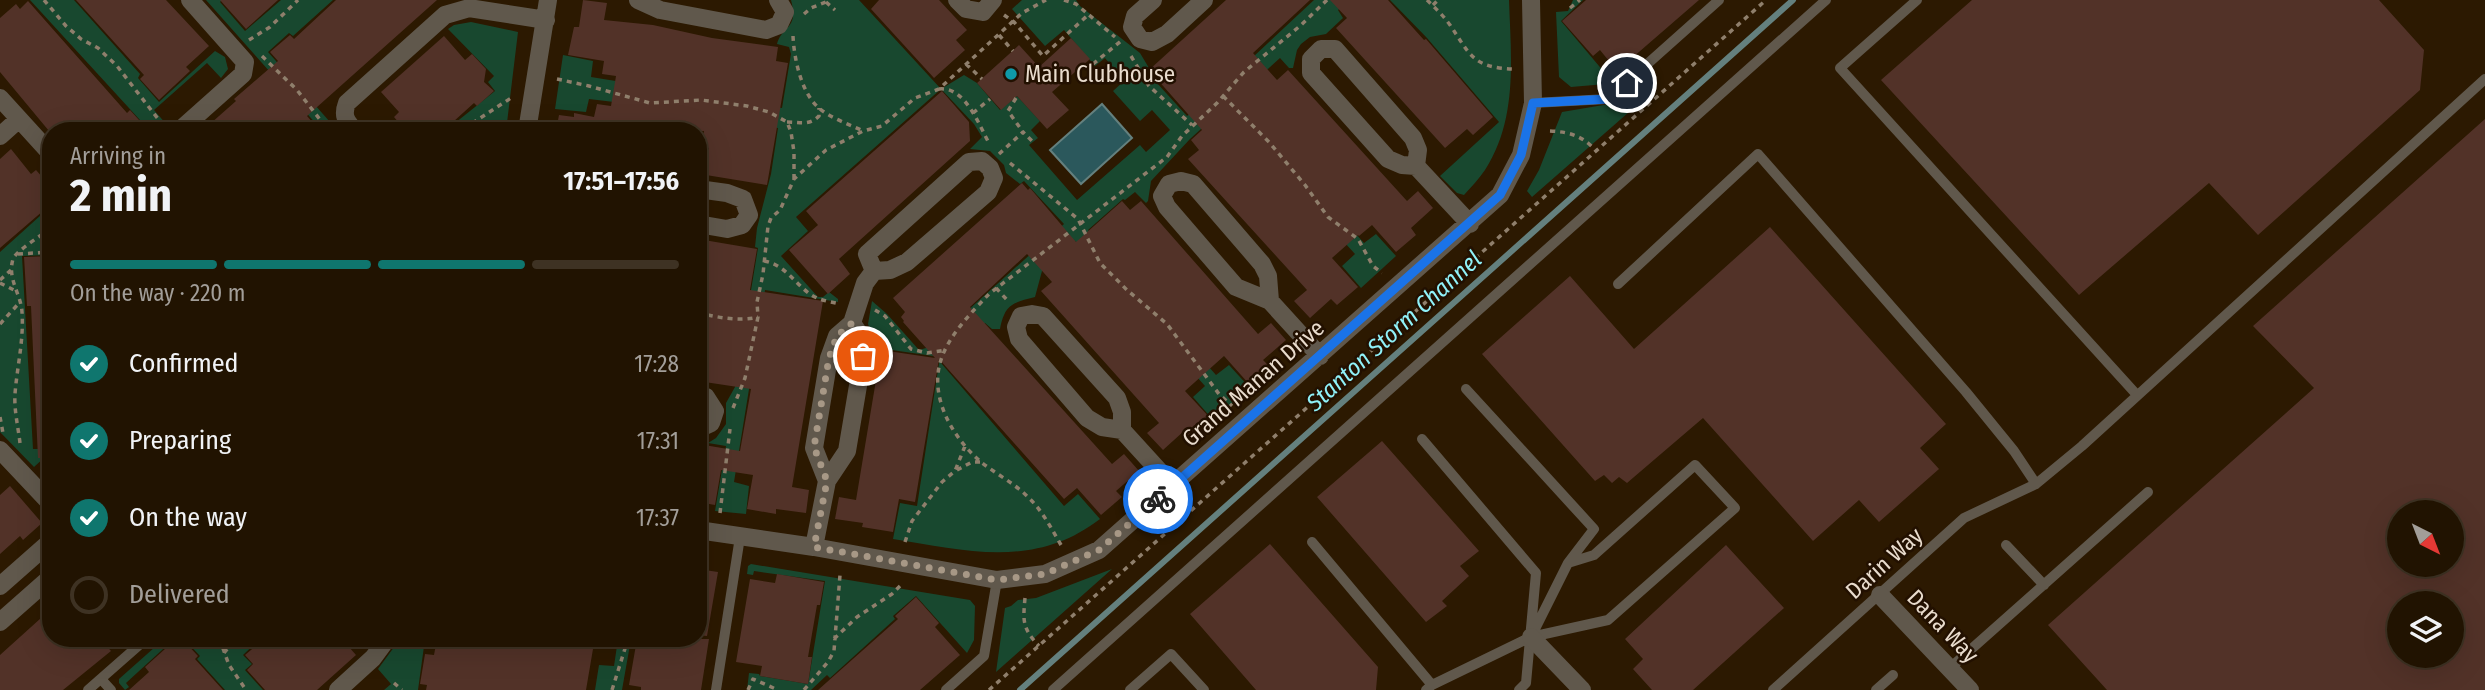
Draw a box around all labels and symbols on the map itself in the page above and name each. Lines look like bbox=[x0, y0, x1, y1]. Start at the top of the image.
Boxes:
pin bbox=[1597, 53, 1657, 113]
place label: Main Clubhouse bbox=[1025, 60, 1175, 88]
marker: Main Clubhouse bbox=[1003, 66, 1019, 82]
water label: Stanton Storm Channel bbox=[1300, 245, 1487, 418]
street label: Grand Manan Drive bbox=[1176, 314, 1330, 452]
pin bbox=[833, 326, 893, 386]
courier bbox=[1123, 464, 1193, 534]
north arrow bbox=[2387, 500, 2464, 578]
street label: Darin Way bbox=[1840, 521, 1929, 605]
street label: Dana Way bbox=[1901, 584, 1985, 669]

